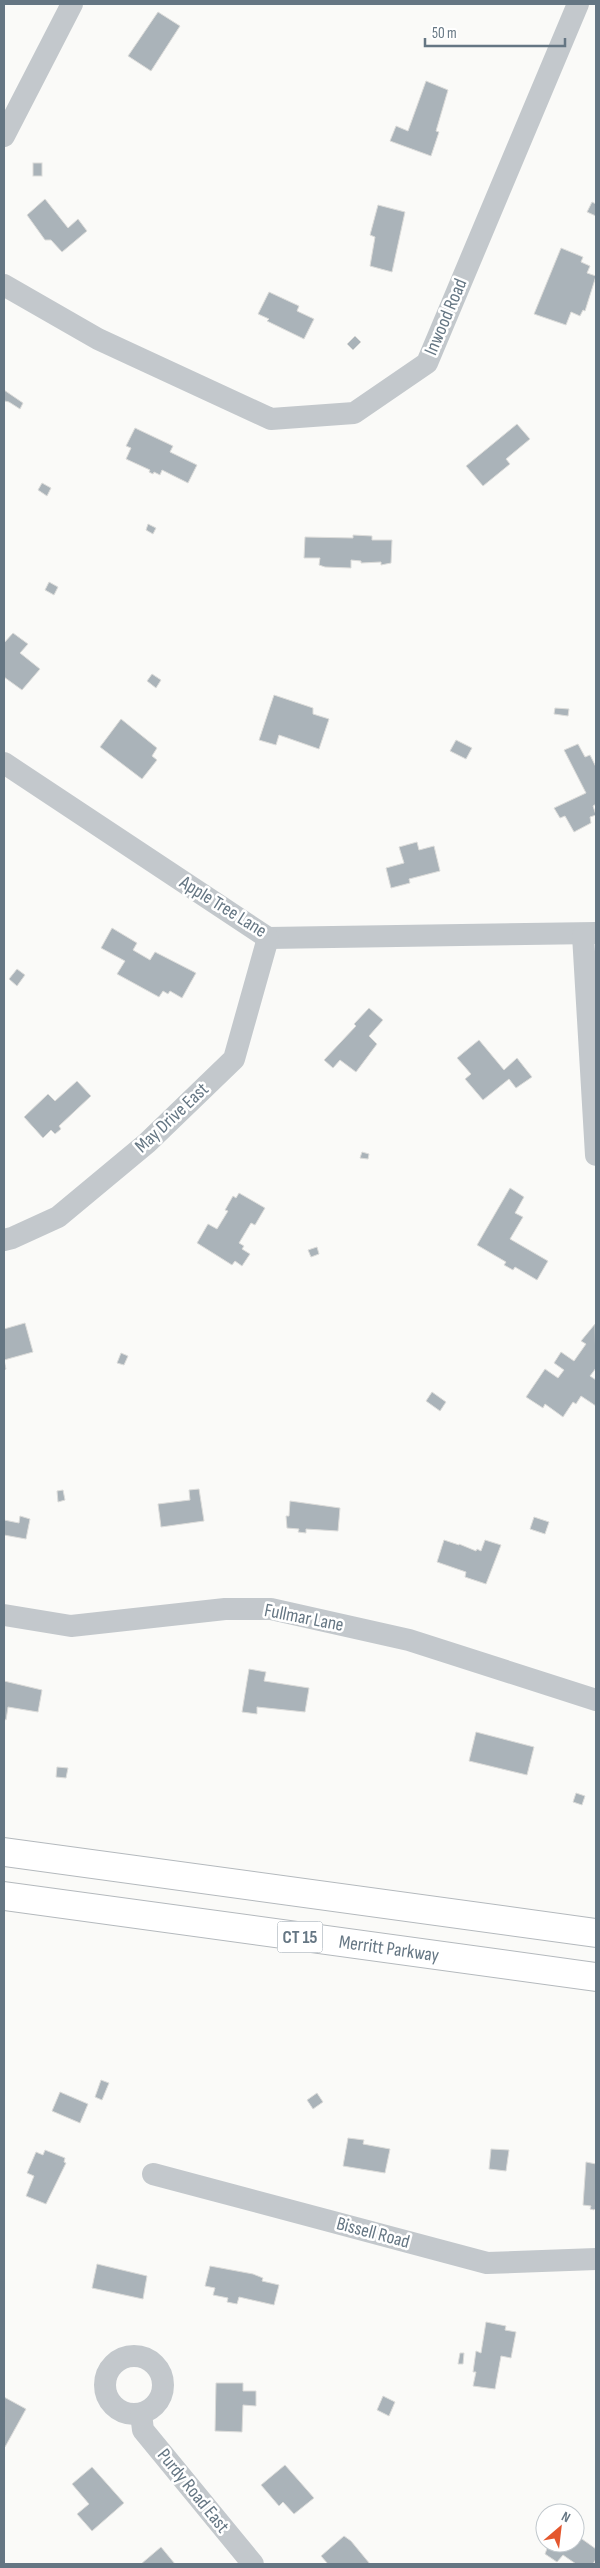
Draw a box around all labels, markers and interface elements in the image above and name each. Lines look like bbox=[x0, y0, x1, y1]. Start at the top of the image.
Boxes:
scale bar bbox=[425, 15, 565, 47]
text: 50 m bbox=[432, 24, 457, 43]
street label: Inwood Road bbox=[420, 275, 472, 359]
street label: Apple Tree Lane bbox=[174, 871, 271, 943]
street label: May Drive East bbox=[130, 1078, 214, 1158]
street label: Fullmar Lane bbox=[262, 1599, 346, 1637]
road number: CT 15 bbox=[278, 1921, 322, 1952]
street label: Merritt Parkway bbox=[338, 1931, 441, 1967]
street label: Bissell Road bbox=[334, 2212, 412, 2254]
street label: Purdy Road East bbox=[152, 2444, 234, 2538]
north arrow bbox=[535, 2503, 585, 2553]
text: N bbox=[559, 2508, 573, 2526]

